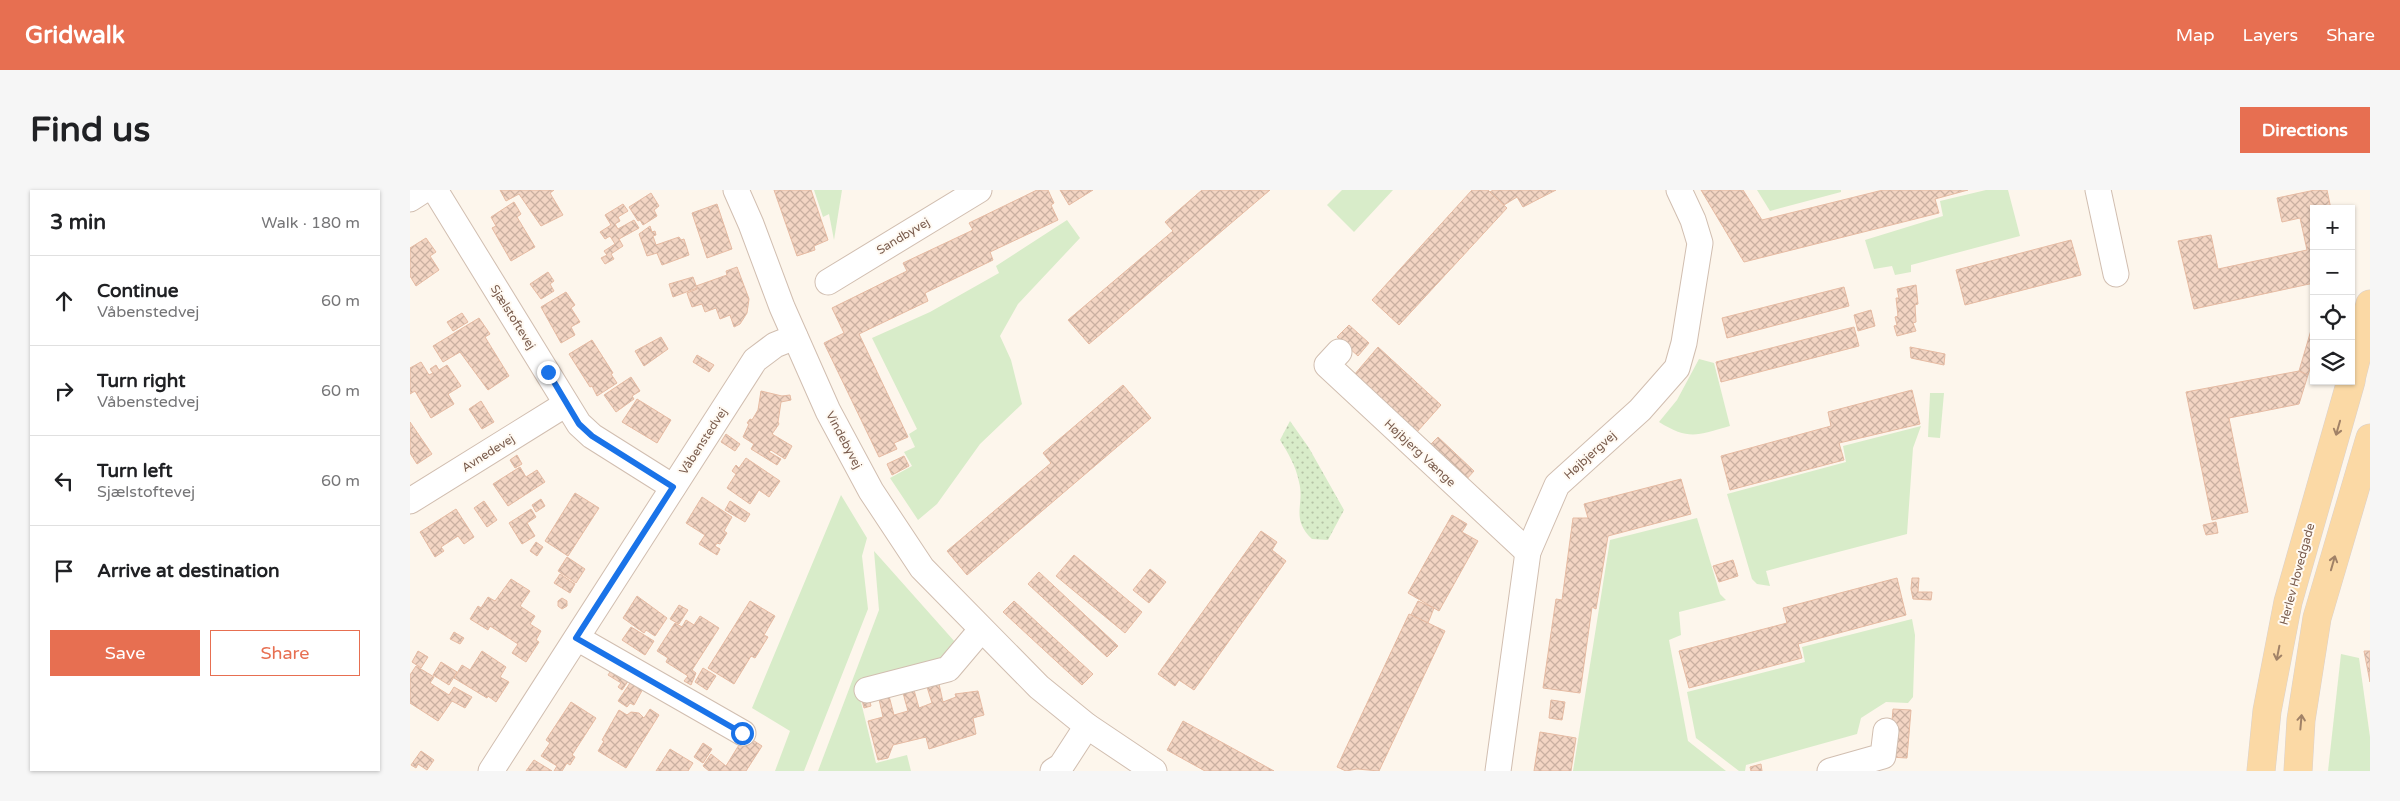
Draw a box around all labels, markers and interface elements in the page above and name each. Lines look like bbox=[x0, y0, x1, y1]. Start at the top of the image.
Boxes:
text: Gridwalk bbox=[25, 21, 125, 50]
text: Map bbox=[2176, 24, 2215, 46]
text: Layers bbox=[2243, 24, 2298, 46]
text: Share bbox=[2326, 24, 2375, 46]
button: Directions bbox=[2240, 107, 2370, 153]
text: Find us bbox=[30, 109, 150, 151]
map controls bbox=[2310, 205, 2355, 385]
button: + bbox=[2310, 205, 2355, 250]
text: 3 min bbox=[50, 210, 106, 235]
text: Walk · 180 m bbox=[261, 213, 360, 233]
street label: Sandbyvej bbox=[874, 215, 932, 257]
button: − bbox=[2310, 250, 2355, 295]
text: Continue bbox=[97, 280, 179, 302]
street label: Sjælstoftevej bbox=[488, 282, 538, 352]
icon: ahead bbox=[50, 287, 78, 315]
text: 60 m bbox=[321, 291, 360, 311]
button: locate bbox=[2310, 295, 2355, 340]
text: Våbenstedvej bbox=[97, 302, 199, 322]
button: layers bbox=[2310, 340, 2355, 385]
route end bbox=[537, 361, 560, 384]
text: Turn right bbox=[97, 370, 185, 392]
icon: right bbox=[50, 377, 78, 405]
text: 60 m bbox=[321, 381, 360, 401]
text: Våbenstedvej bbox=[97, 392, 199, 412]
street label: Våbenstedvej bbox=[676, 405, 730, 477]
street label: Vindebyvej bbox=[823, 409, 865, 471]
street label: Højbjerg Vænge bbox=[1382, 416, 1459, 490]
one-way arrow bbox=[2332, 420, 2342, 436]
street label: Højbjergvej bbox=[1561, 428, 1619, 482]
street label: Avnedevej bbox=[459, 431, 517, 475]
text: Turn left bbox=[97, 460, 173, 482]
icon: left bbox=[50, 467, 78, 495]
text: 60 m bbox=[321, 471, 360, 491]
text: Sjælstoftevej bbox=[97, 482, 195, 502]
street label: Herlev Hovedgade bbox=[2277, 521, 2317, 626]
one-way arrow bbox=[2329, 556, 2338, 572]
icon: arrive bbox=[50, 557, 78, 585]
text: Arrive at destination bbox=[97, 560, 280, 582]
button: Save bbox=[50, 630, 200, 676]
button: Share bbox=[210, 630, 360, 676]
one-way arrow bbox=[2273, 644, 2283, 660]
one-way arrow bbox=[2296, 715, 2306, 731]
route start bbox=[731, 722, 754, 745]

